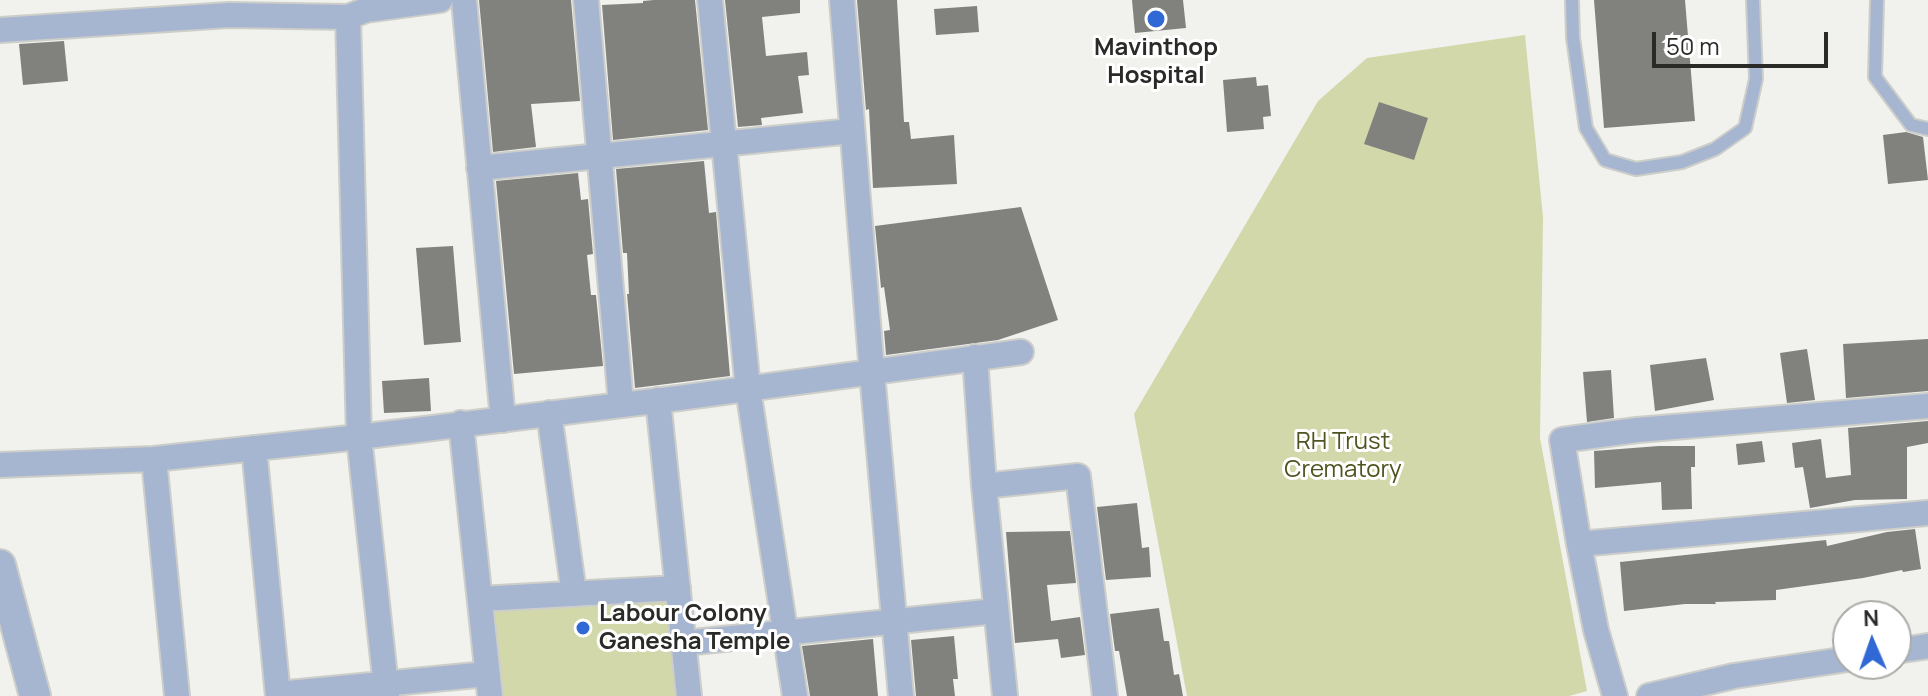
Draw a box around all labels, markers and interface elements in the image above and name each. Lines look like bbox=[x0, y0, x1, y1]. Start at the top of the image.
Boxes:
marker: Mavinthop Hospital bbox=[1145, 8, 1167, 30]
scale bar bbox=[1656, 16, 1832, 66]
text: 50 m bbox=[1666, 29, 1720, 62]
place label: Mavinthop Hospital bbox=[1094, 34, 1218, 90]
park label: RH Trust Crematory bbox=[1284, 428, 1402, 484]
place label: Labour Colony Ganesha Temple bbox=[599, 600, 791, 656]
north arrow bbox=[1832, 600, 1912, 680]
text: N bbox=[1863, 603, 1880, 633]
marker: Labour Colony Ganesha Temple bbox=[574, 619, 592, 637]

